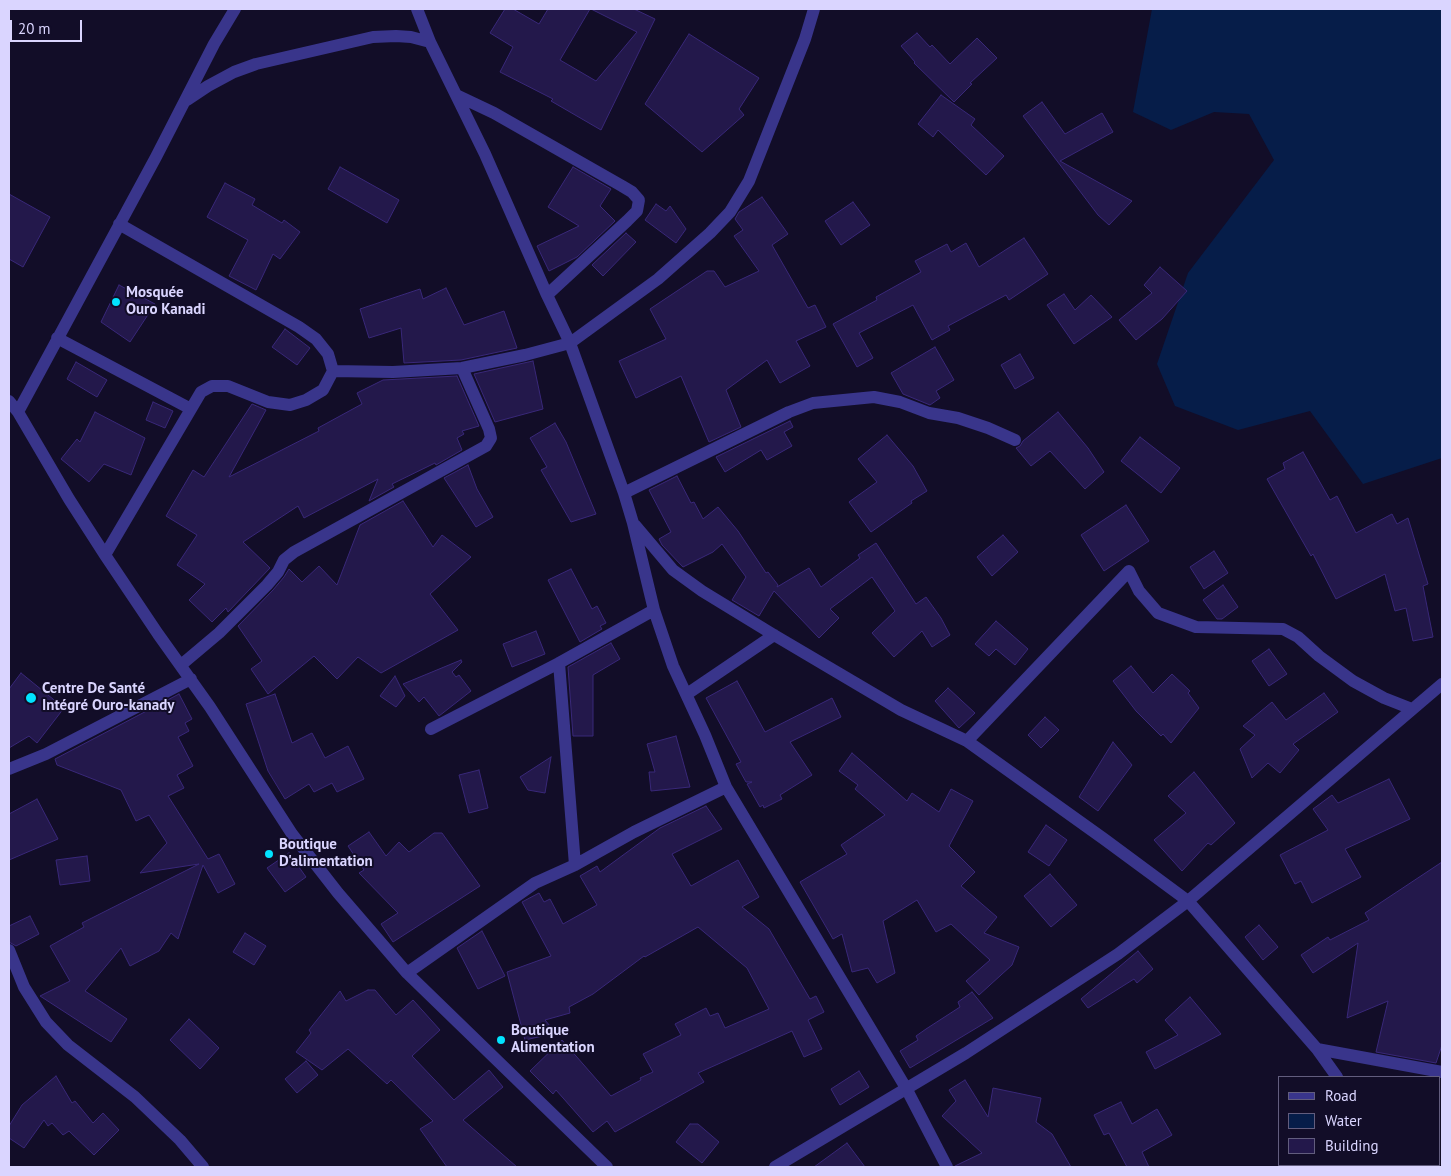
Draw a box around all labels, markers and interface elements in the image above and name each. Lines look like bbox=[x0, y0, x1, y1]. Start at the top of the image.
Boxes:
scale bar bbox=[12, 10, 85, 42]
text: 20 m bbox=[18, 19, 51, 38]
place label: Mosquée Ouro Kanadi bbox=[126, 284, 205, 319]
marker: Mosquée Ouro Kanadi bbox=[110, 296, 122, 308]
place label: Centre De Santé Intégré Ouro-kanady bbox=[42, 680, 174, 715]
marker: Centre De Santé Intégré Ouro-kanady bbox=[24, 691, 38, 705]
place label: Boutique D'alimentation bbox=[279, 836, 373, 871]
marker: Boutique D'alimentation bbox=[263, 848, 275, 860]
place label: Boutique Alimentation bbox=[511, 1022, 595, 1057]
marker: Boutique Alimentation bbox=[495, 1034, 507, 1046]
legend bbox=[1278, 1076, 1441, 1166]
text: Road bbox=[1325, 1086, 1357, 1105]
text: Water bbox=[1325, 1111, 1362, 1130]
text: Building bbox=[1325, 1136, 1379, 1155]

